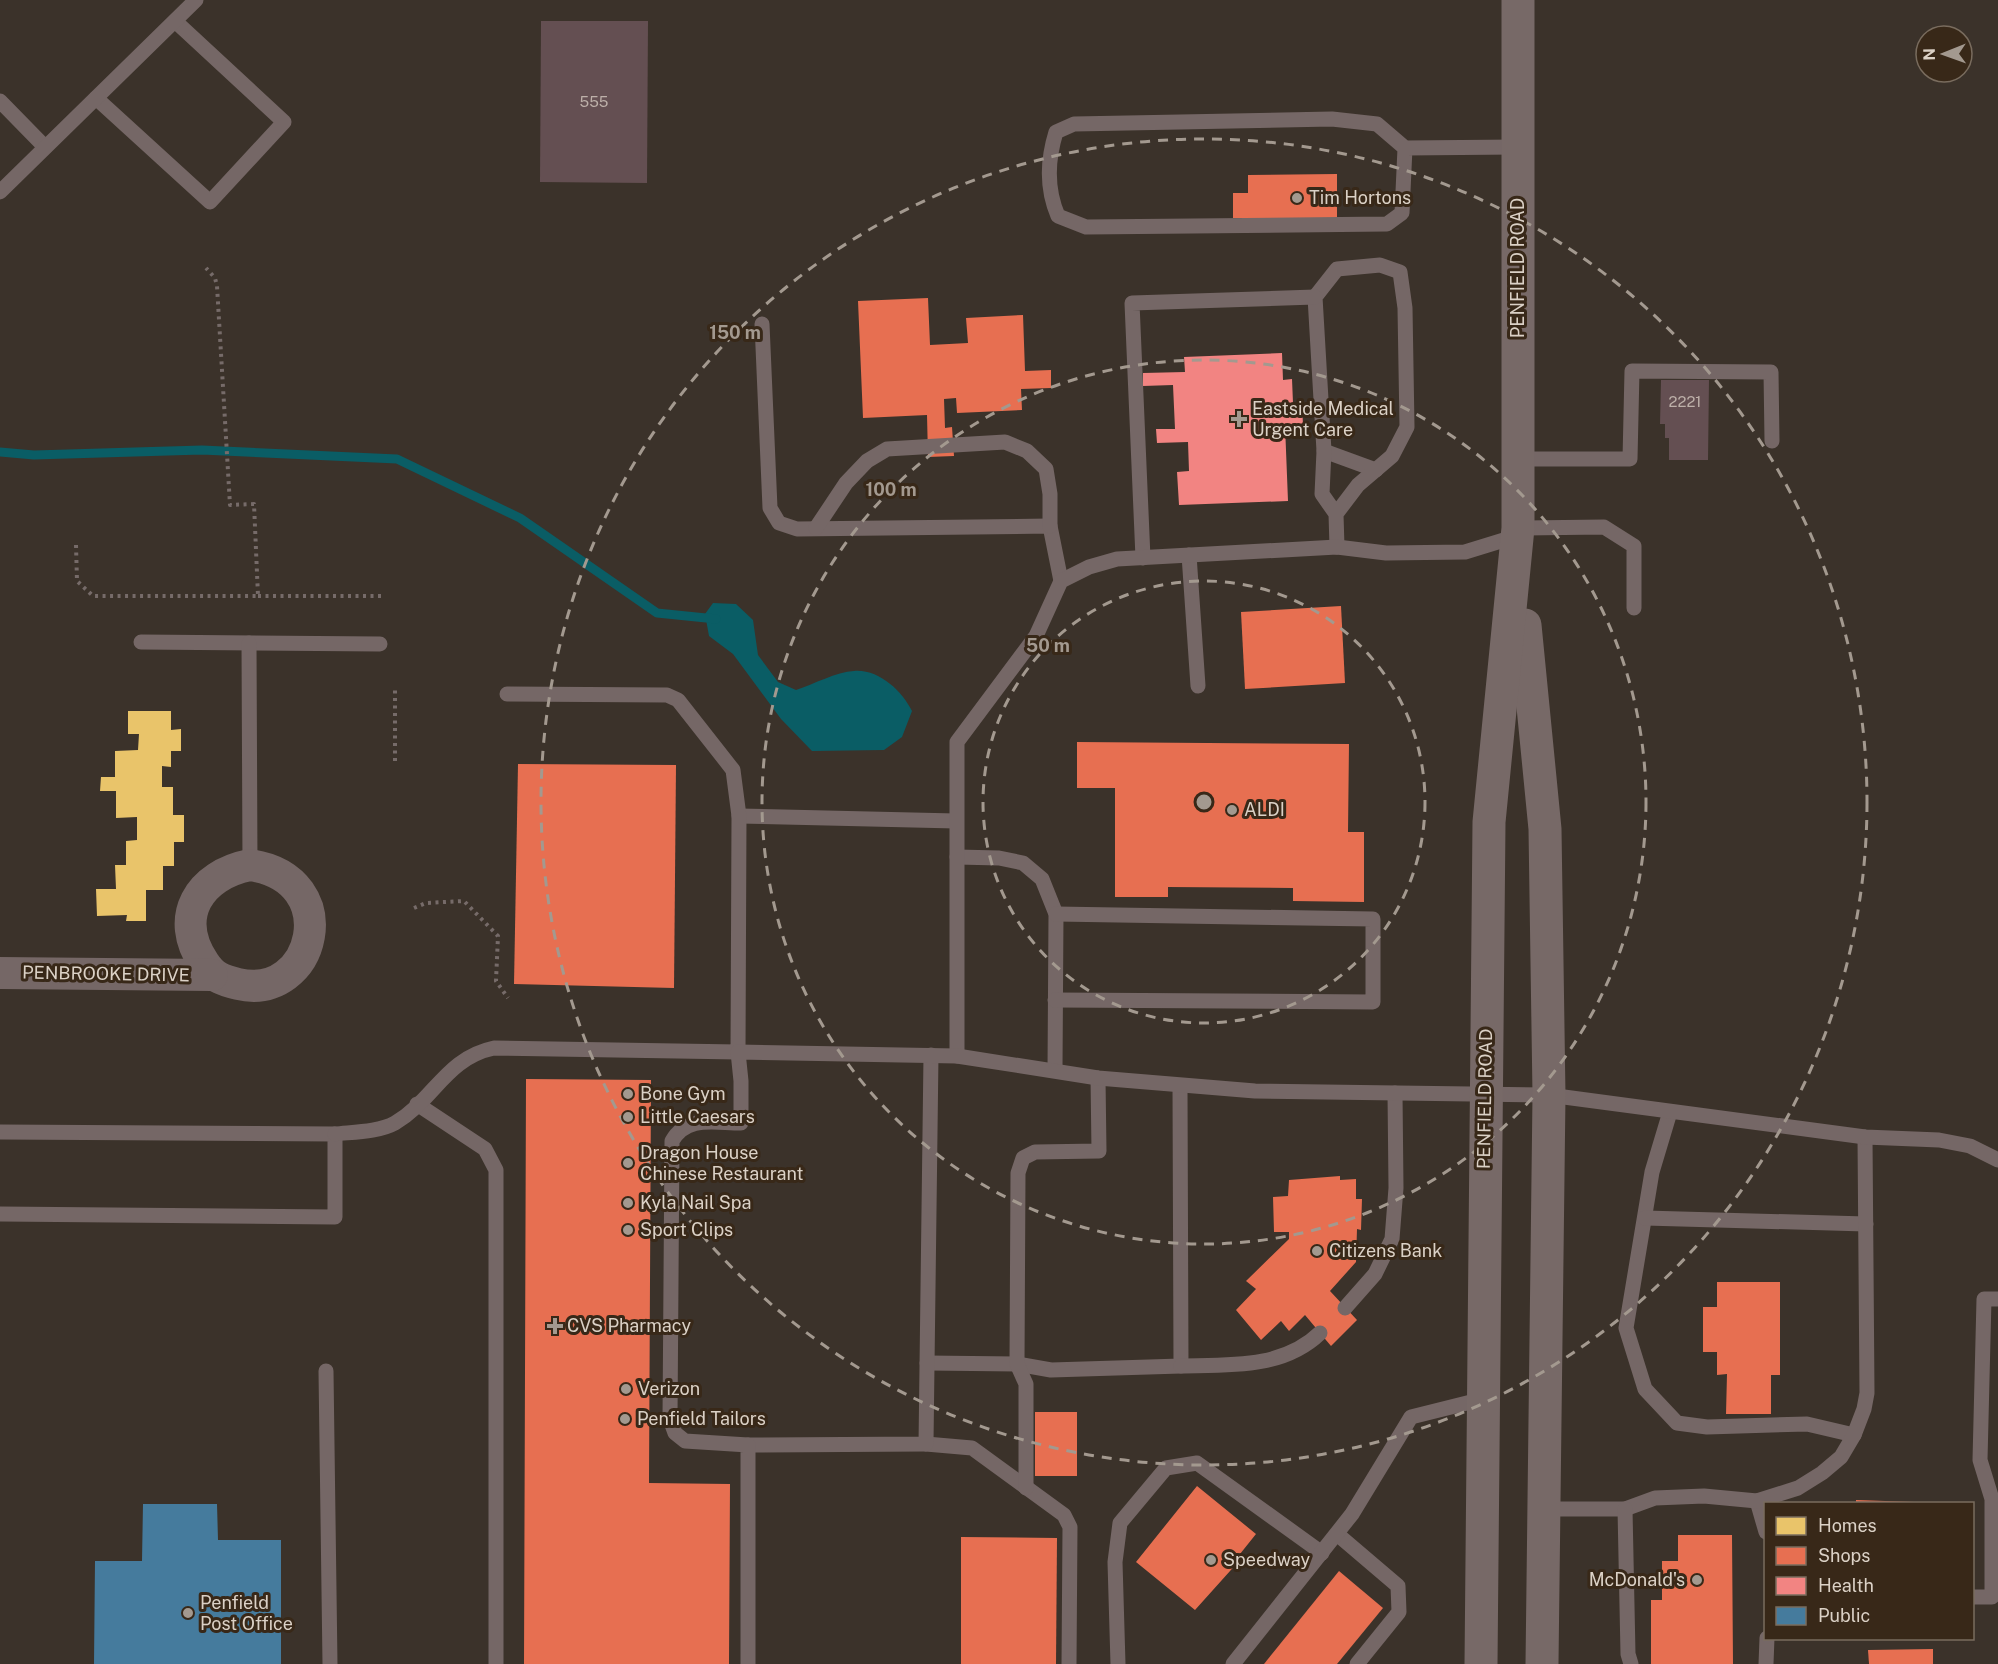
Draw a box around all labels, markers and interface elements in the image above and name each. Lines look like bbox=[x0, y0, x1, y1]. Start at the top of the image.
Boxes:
north arrow bbox=[1914, 24, 1974, 84]
text: N bbox=[1920, 48, 1939, 61]
house number: 555 bbox=[580, 93, 608, 110]
place label: Tim Hortons bbox=[1309, 187, 1411, 208]
marker: Tim Hortons bbox=[1290, 191, 1304, 205]
street label: PENFIELD ROAD bbox=[1507, 198, 1528, 338]
text: 150 m bbox=[709, 322, 761, 343]
house number: 2221 bbox=[1669, 393, 1701, 410]
place label: Eastside Medical Urgent Care bbox=[1252, 398, 1394, 440]
marker: Eastside Medical Urgent Care bbox=[1230, 410, 1248, 428]
text: 100 m bbox=[865, 479, 917, 500]
text: 50 m bbox=[1026, 635, 1070, 656]
centre of rings bbox=[1194, 792, 1214, 812]
place label: ALDI bbox=[1244, 799, 1285, 820]
marker: ALDI bbox=[1225, 803, 1239, 817]
street label: PENBROOKE DRIVE bbox=[22, 962, 190, 985]
street label: PENFIELD ROAD bbox=[1473, 1029, 1496, 1169]
place label: Bone Gym bbox=[640, 1083, 726, 1104]
marker: Bone Gym bbox=[621, 1087, 635, 1101]
place label: Little Caesars bbox=[640, 1106, 755, 1127]
marker: Little Caesars bbox=[621, 1110, 635, 1124]
place label: Dragon House Chinese Restaurant bbox=[640, 1142, 803, 1184]
marker: Dragon House Chinese Restaurant bbox=[621, 1156, 635, 1170]
place label: Kyla Nail Spa bbox=[640, 1192, 751, 1213]
marker: Kyla Nail Spa bbox=[621, 1196, 635, 1210]
place label: Sport Clips bbox=[640, 1219, 733, 1240]
marker: Sport Clips bbox=[621, 1223, 635, 1237]
place label: Citizens Bank bbox=[1329, 1240, 1442, 1261]
marker: Citizens Bank bbox=[1310, 1244, 1324, 1258]
place label: CVS Pharmacy bbox=[567, 1315, 691, 1336]
marker: CVS Pharmacy bbox=[548, 1319, 562, 1333]
place label: Verizon bbox=[638, 1378, 700, 1399]
marker: Verizon bbox=[619, 1382, 633, 1396]
place label: Penfield Tailors bbox=[637, 1408, 766, 1429]
marker: Penfield Tailors bbox=[618, 1412, 632, 1426]
legend bbox=[1764, 1502, 1974, 1640]
text: Homes bbox=[1818, 1515, 1877, 1536]
text: Shops bbox=[1818, 1545, 1870, 1566]
place label: Speedway bbox=[1223, 1549, 1310, 1570]
marker: Speedway bbox=[1204, 1553, 1218, 1567]
place label: McDonald's bbox=[1589, 1569, 1685, 1590]
marker: McDonald's bbox=[1690, 1573, 1704, 1587]
text: Health bbox=[1818, 1575, 1874, 1596]
place label: Penfield Post Office bbox=[200, 1592, 293, 1634]
text: Public bbox=[1818, 1605, 1870, 1626]
marker: Penfield Post Office bbox=[181, 1606, 195, 1620]

